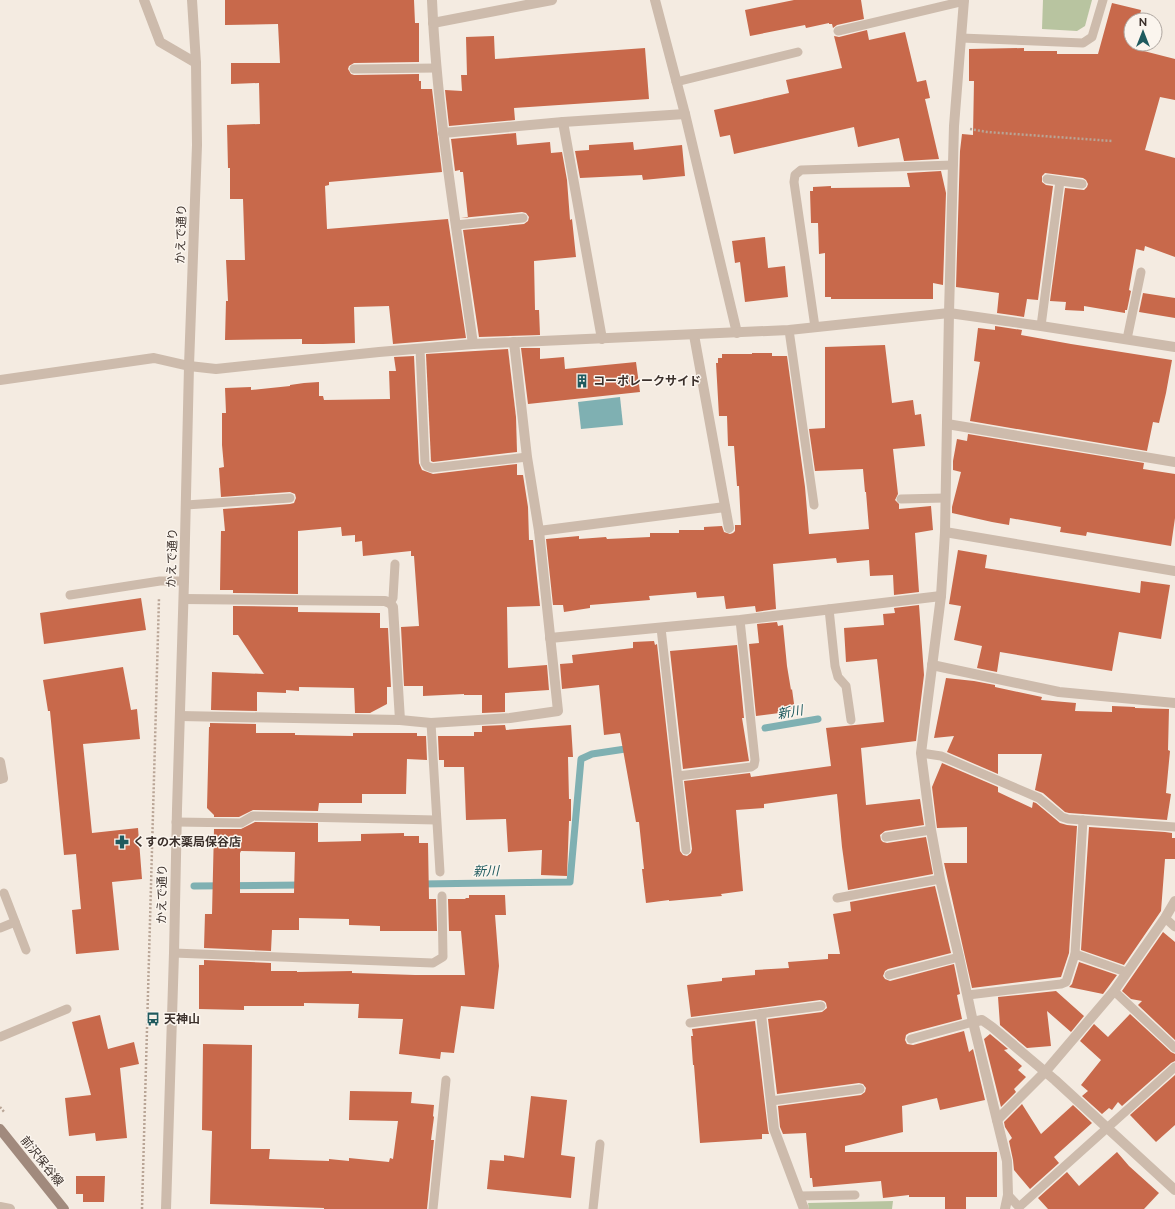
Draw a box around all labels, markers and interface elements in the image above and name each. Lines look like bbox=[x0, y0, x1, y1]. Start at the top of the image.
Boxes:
north arrow bbox=[1123, 12, 1163, 52]
text: N bbox=[1139, 16, 1147, 29]
street label: かえで通り bbox=[173, 204, 189, 264]
building icon: コーポレークサイド bbox=[574, 373, 590, 389]
place label: コーポレークサイド bbox=[593, 374, 701, 388]
street label: かえで通り bbox=[164, 528, 180, 588]
water label: 新川 bbox=[776, 702, 806, 722]
pharmacy icon: くすの木薬局保谷店 bbox=[114, 834, 130, 850]
place label: くすの木薬局保谷店 bbox=[133, 835, 241, 849]
water label: 新川 bbox=[473, 863, 501, 879]
street label: かえで通り bbox=[154, 864, 170, 924]
bus stop icon: 天神山 bbox=[145, 1011, 161, 1027]
place label: 天神山 bbox=[164, 1012, 200, 1026]
street label: 前沢保谷線 bbox=[18, 1133, 66, 1189]

